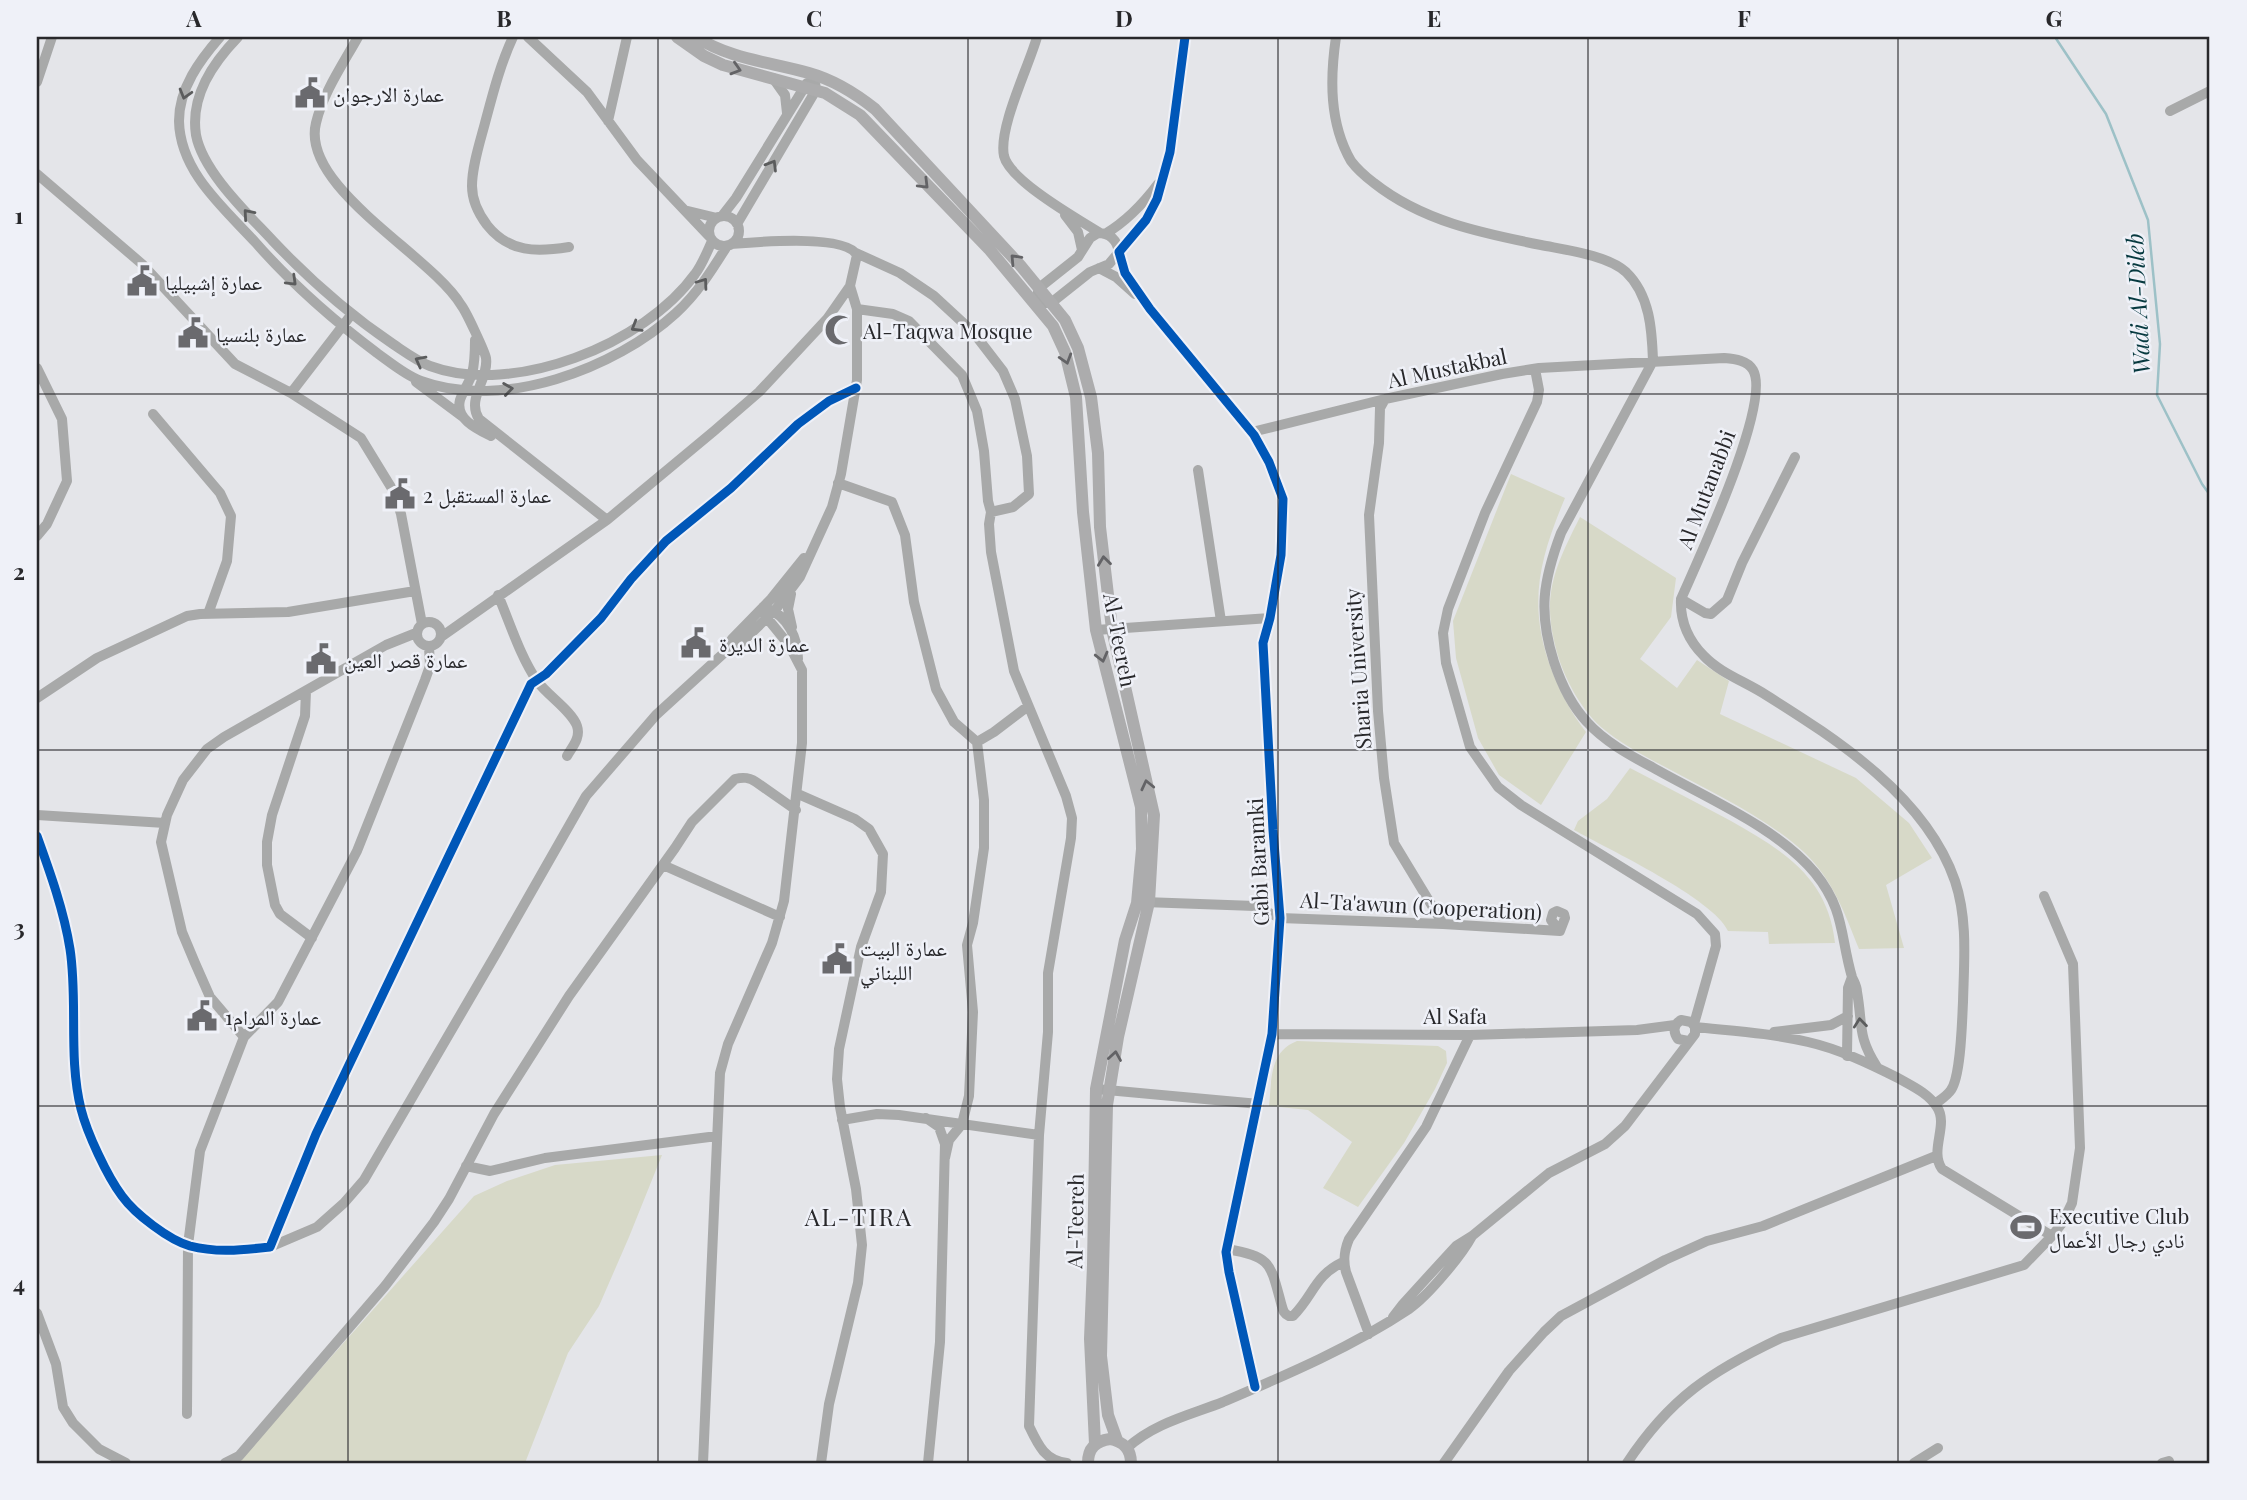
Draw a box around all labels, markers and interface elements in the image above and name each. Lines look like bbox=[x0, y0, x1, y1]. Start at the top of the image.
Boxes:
text: A bbox=[185, 2, 202, 33]
text: B bbox=[496, 2, 512, 33]
text: C bbox=[806, 2, 822, 33]
text: D bbox=[1115, 2, 1133, 33]
text: E bbox=[1427, 2, 1441, 33]
text: F bbox=[1737, 2, 1751, 33]
text: G bbox=[2046, 2, 2063, 33]
one-way arrow bbox=[730, 60, 742, 75]
public building icon: عمارة الارجوان bbox=[293, 76, 327, 110]
place label: عمارة الارجوان bbox=[333, 79, 444, 107]
one-way arrow bbox=[179, 88, 193, 100]
one-way arrow bbox=[763, 160, 776, 173]
one-way arrow bbox=[916, 175, 929, 188]
text: 1 bbox=[15, 199, 24, 230]
one-way arrow bbox=[244, 209, 256, 222]
water label: Wadi Al-Dileb bbox=[2118, 233, 2156, 375]
one-way arrow bbox=[1010, 254, 1023, 267]
public building icon: عمارة إشبيليا bbox=[125, 264, 159, 298]
place label: عمارة إشبيليا bbox=[165, 267, 262, 297]
one-way arrow bbox=[284, 272, 297, 285]
one-way arrow bbox=[695, 278, 707, 291]
mosque icon: Al-Taqwa Mosque bbox=[823, 313, 857, 347]
public building icon: عمارة بلنسيا bbox=[176, 316, 210, 350]
place label: Al-Taqwa Mosque bbox=[862, 316, 1033, 344]
place label: عمارة بلنسيا bbox=[216, 319, 307, 347]
one-way arrow bbox=[630, 319, 643, 332]
street label: Al Mustakbal bbox=[1384, 341, 1509, 394]
one-way arrow bbox=[1058, 352, 1072, 364]
one-way arrow bbox=[415, 355, 427, 369]
one-way arrow bbox=[502, 381, 514, 396]
street label: Al Mutanabbi bbox=[1669, 425, 1741, 553]
public building icon: عمارة المستقبل 2 bbox=[383, 477, 417, 511]
place label: عمارة المستقبل 2 bbox=[423, 480, 551, 509]
text: 2 bbox=[13, 555, 25, 586]
one-way arrow bbox=[1096, 556, 1111, 567]
street label: Sharia University bbox=[1337, 587, 1377, 750]
street label: Al-Teereh bbox=[1098, 590, 1144, 690]
public building icon: عمارة الديرة bbox=[679, 626, 713, 660]
place label: عمارة الديرة bbox=[719, 629, 810, 657]
public building icon: عمارة قصر العين bbox=[304, 642, 338, 676]
place label: عمارة قصر العين bbox=[344, 645, 468, 674]
one-way arrow bbox=[1094, 651, 1108, 663]
one-way arrow bbox=[1141, 779, 1156, 791]
street label: Gabi Baramki bbox=[1240, 797, 1274, 927]
street label: Al-Ta'awun (Cooperation) bbox=[1298, 885, 1543, 925]
text: 3 bbox=[13, 911, 25, 942]
place label: عمارة البيت اللبناني bbox=[860, 933, 947, 989]
public building icon: عمارة البيت اللبناني bbox=[820, 942, 854, 976]
public building icon: عمارة المرام1 bbox=[185, 999, 219, 1033]
street label: Al Safa bbox=[1422, 1001, 1487, 1029]
place label: عمارة المرام1 bbox=[225, 1002, 322, 1032]
one-way arrow bbox=[1853, 1017, 1868, 1029]
one-way arrow bbox=[1107, 1050, 1122, 1062]
street label: Al-Teereh bbox=[1059, 1173, 1089, 1270]
district label: AL-TIRA bbox=[804, 1200, 913, 1232]
place label: Executive Club نادي رجال الأعمال bbox=[2049, 1201, 2189, 1257]
sports icon: Executive Club نادي رجال الأعمال bbox=[2009, 1210, 2043, 1244]
text: 4 bbox=[13, 1267, 25, 1298]

